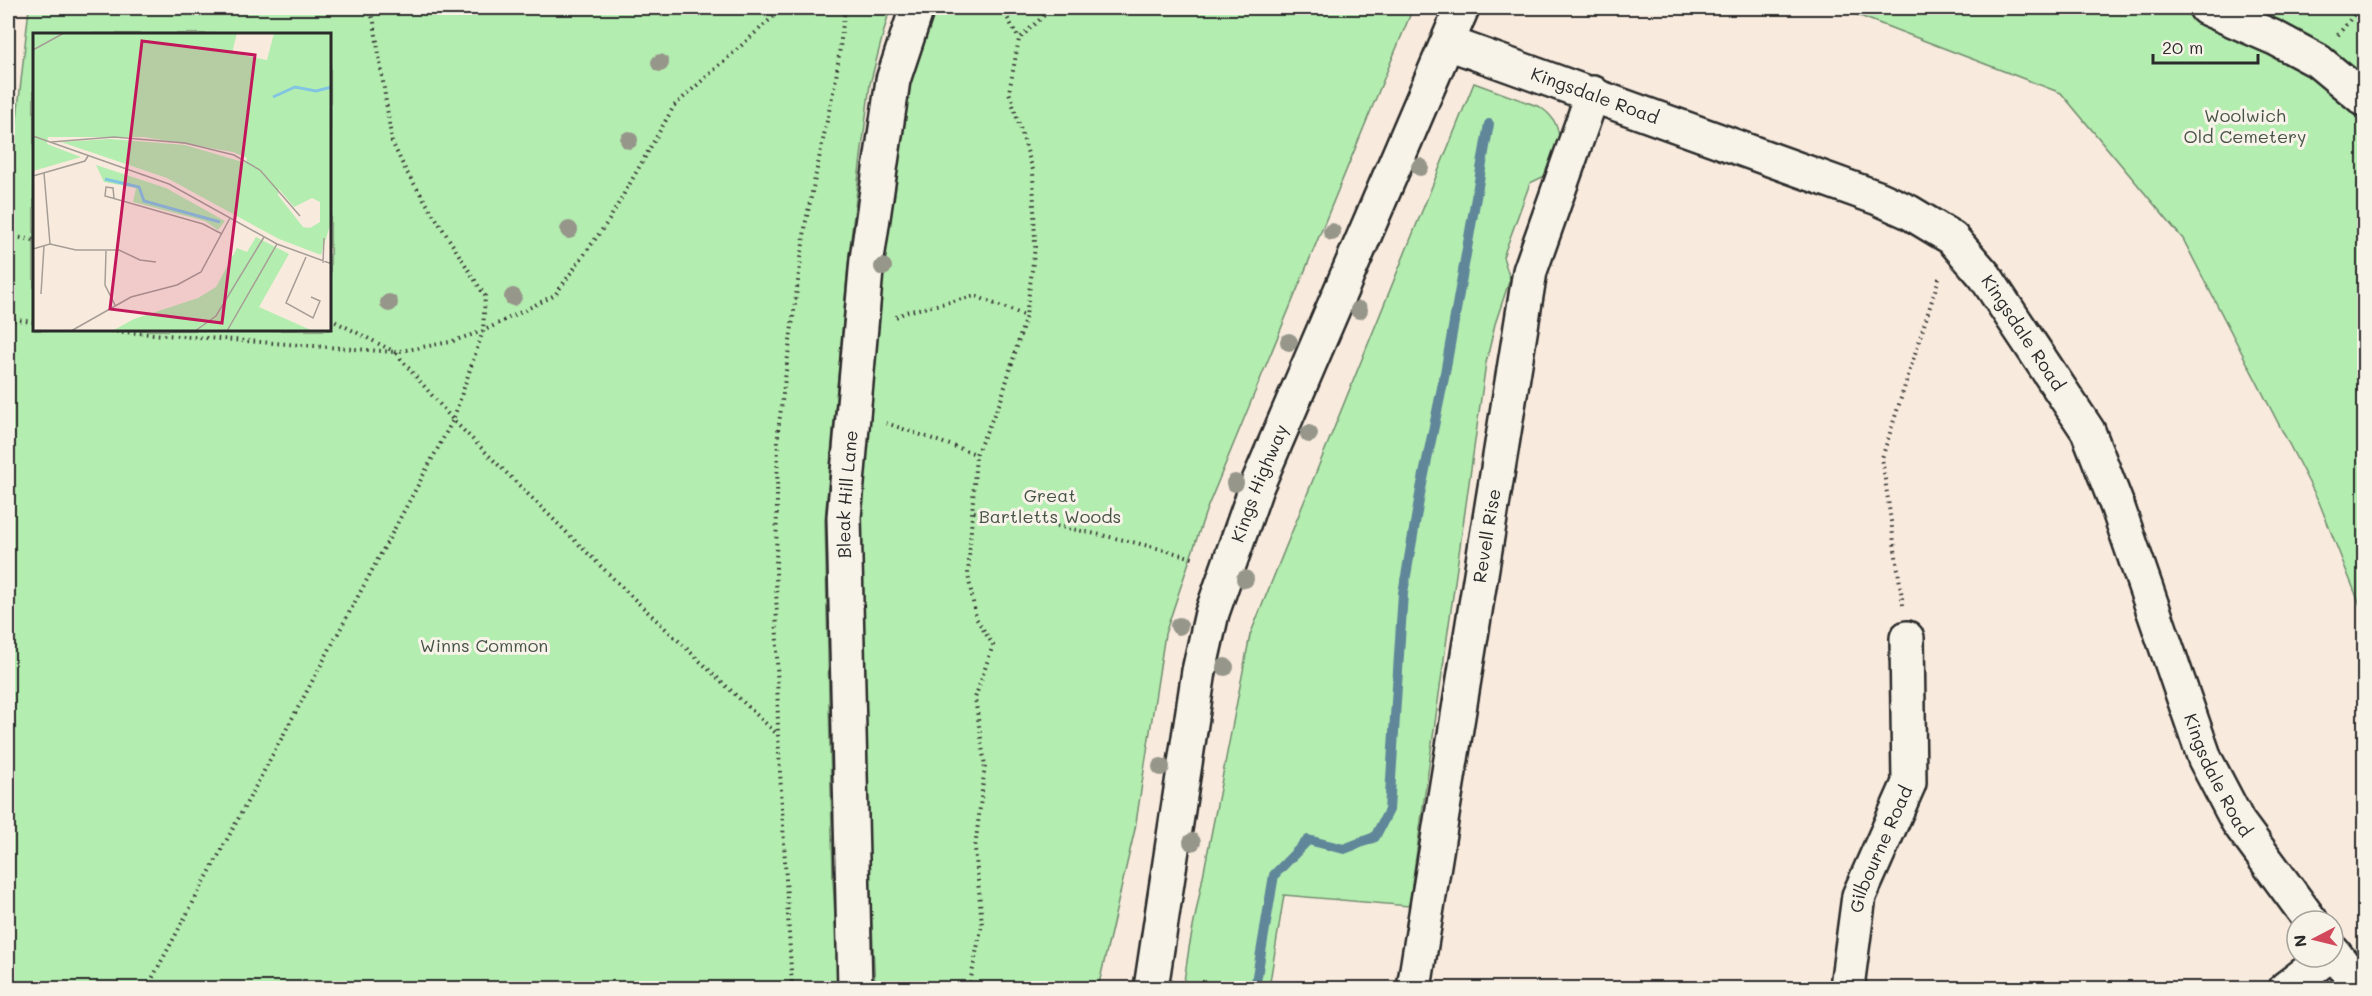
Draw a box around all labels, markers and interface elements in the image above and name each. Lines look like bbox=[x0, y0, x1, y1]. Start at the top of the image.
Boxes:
scale bar bbox=[2153, 27, 2258, 65]
inset map bbox=[33, 33, 332, 332]
text: 20 m bbox=[2162, 35, 2203, 59]
street label: Kingsdale Road bbox=[1528, 61, 1662, 129]
park label: Woolwich Old Cemetery bbox=[2184, 103, 2306, 148]
street label: Kingsdale Road bbox=[1976, 270, 2071, 395]
street label: Kings Highway bbox=[1225, 420, 1293, 545]
street label: Bleak Hill Lane bbox=[831, 429, 863, 559]
park label: Great Bartletts Woods bbox=[979, 483, 1121, 528]
street label: Revell Rise bbox=[1467, 487, 1506, 585]
park label: Winns Common bbox=[420, 633, 548, 657]
street label: Kingsdale Road bbox=[2179, 710, 2258, 842]
street label: Gilbourne Road bbox=[1844, 782, 1917, 914]
north arrow bbox=[2285, 909, 2345, 969]
text: N bbox=[2288, 934, 2311, 948]

